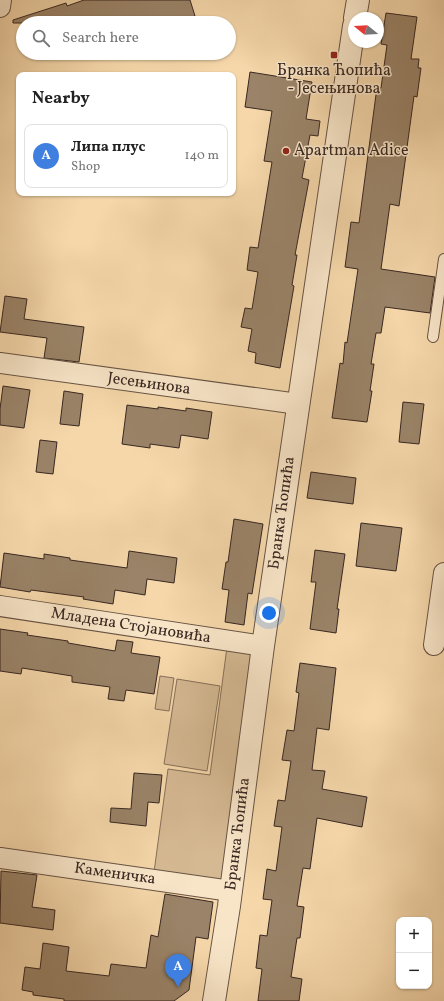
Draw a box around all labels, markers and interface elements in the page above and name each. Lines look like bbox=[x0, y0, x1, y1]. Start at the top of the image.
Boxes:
north arrow bbox=[348, 12, 384, 48]
search box bbox=[16, 16, 236, 60]
icon: search bbox=[30, 27, 52, 49]
text: Search here bbox=[62, 28, 139, 49]
marker: Бранка Ћопића - Јесењинова bbox=[329, 50, 339, 60]
place label: Бранка Ћопића - Јесењинова bbox=[277, 60, 391, 100]
text: Nearby bbox=[32, 87, 90, 110]
text: Липа плус bbox=[71, 137, 146, 158]
place label: Apartman Adice bbox=[294, 140, 408, 162]
marker: Apartman Adice bbox=[281, 146, 291, 156]
text: A bbox=[41, 147, 51, 165]
text: 140 m bbox=[185, 147, 219, 165]
text: Shop bbox=[71, 158, 100, 176]
street label: Јесењинова bbox=[106, 367, 192, 401]
street label: Бранка Ћопића bbox=[263, 455, 301, 571]
street label: Младена Стојановића bbox=[49, 602, 213, 650]
your location bbox=[259, 603, 279, 623]
street label: Бранка Ћопића bbox=[220, 776, 256, 892]
street label: Каменичка bbox=[73, 857, 157, 891]
map controls bbox=[396, 917, 432, 989]
button: + bbox=[396, 917, 432, 953]
button: − bbox=[396, 953, 432, 989]
pin: A bbox=[165, 954, 191, 987]

